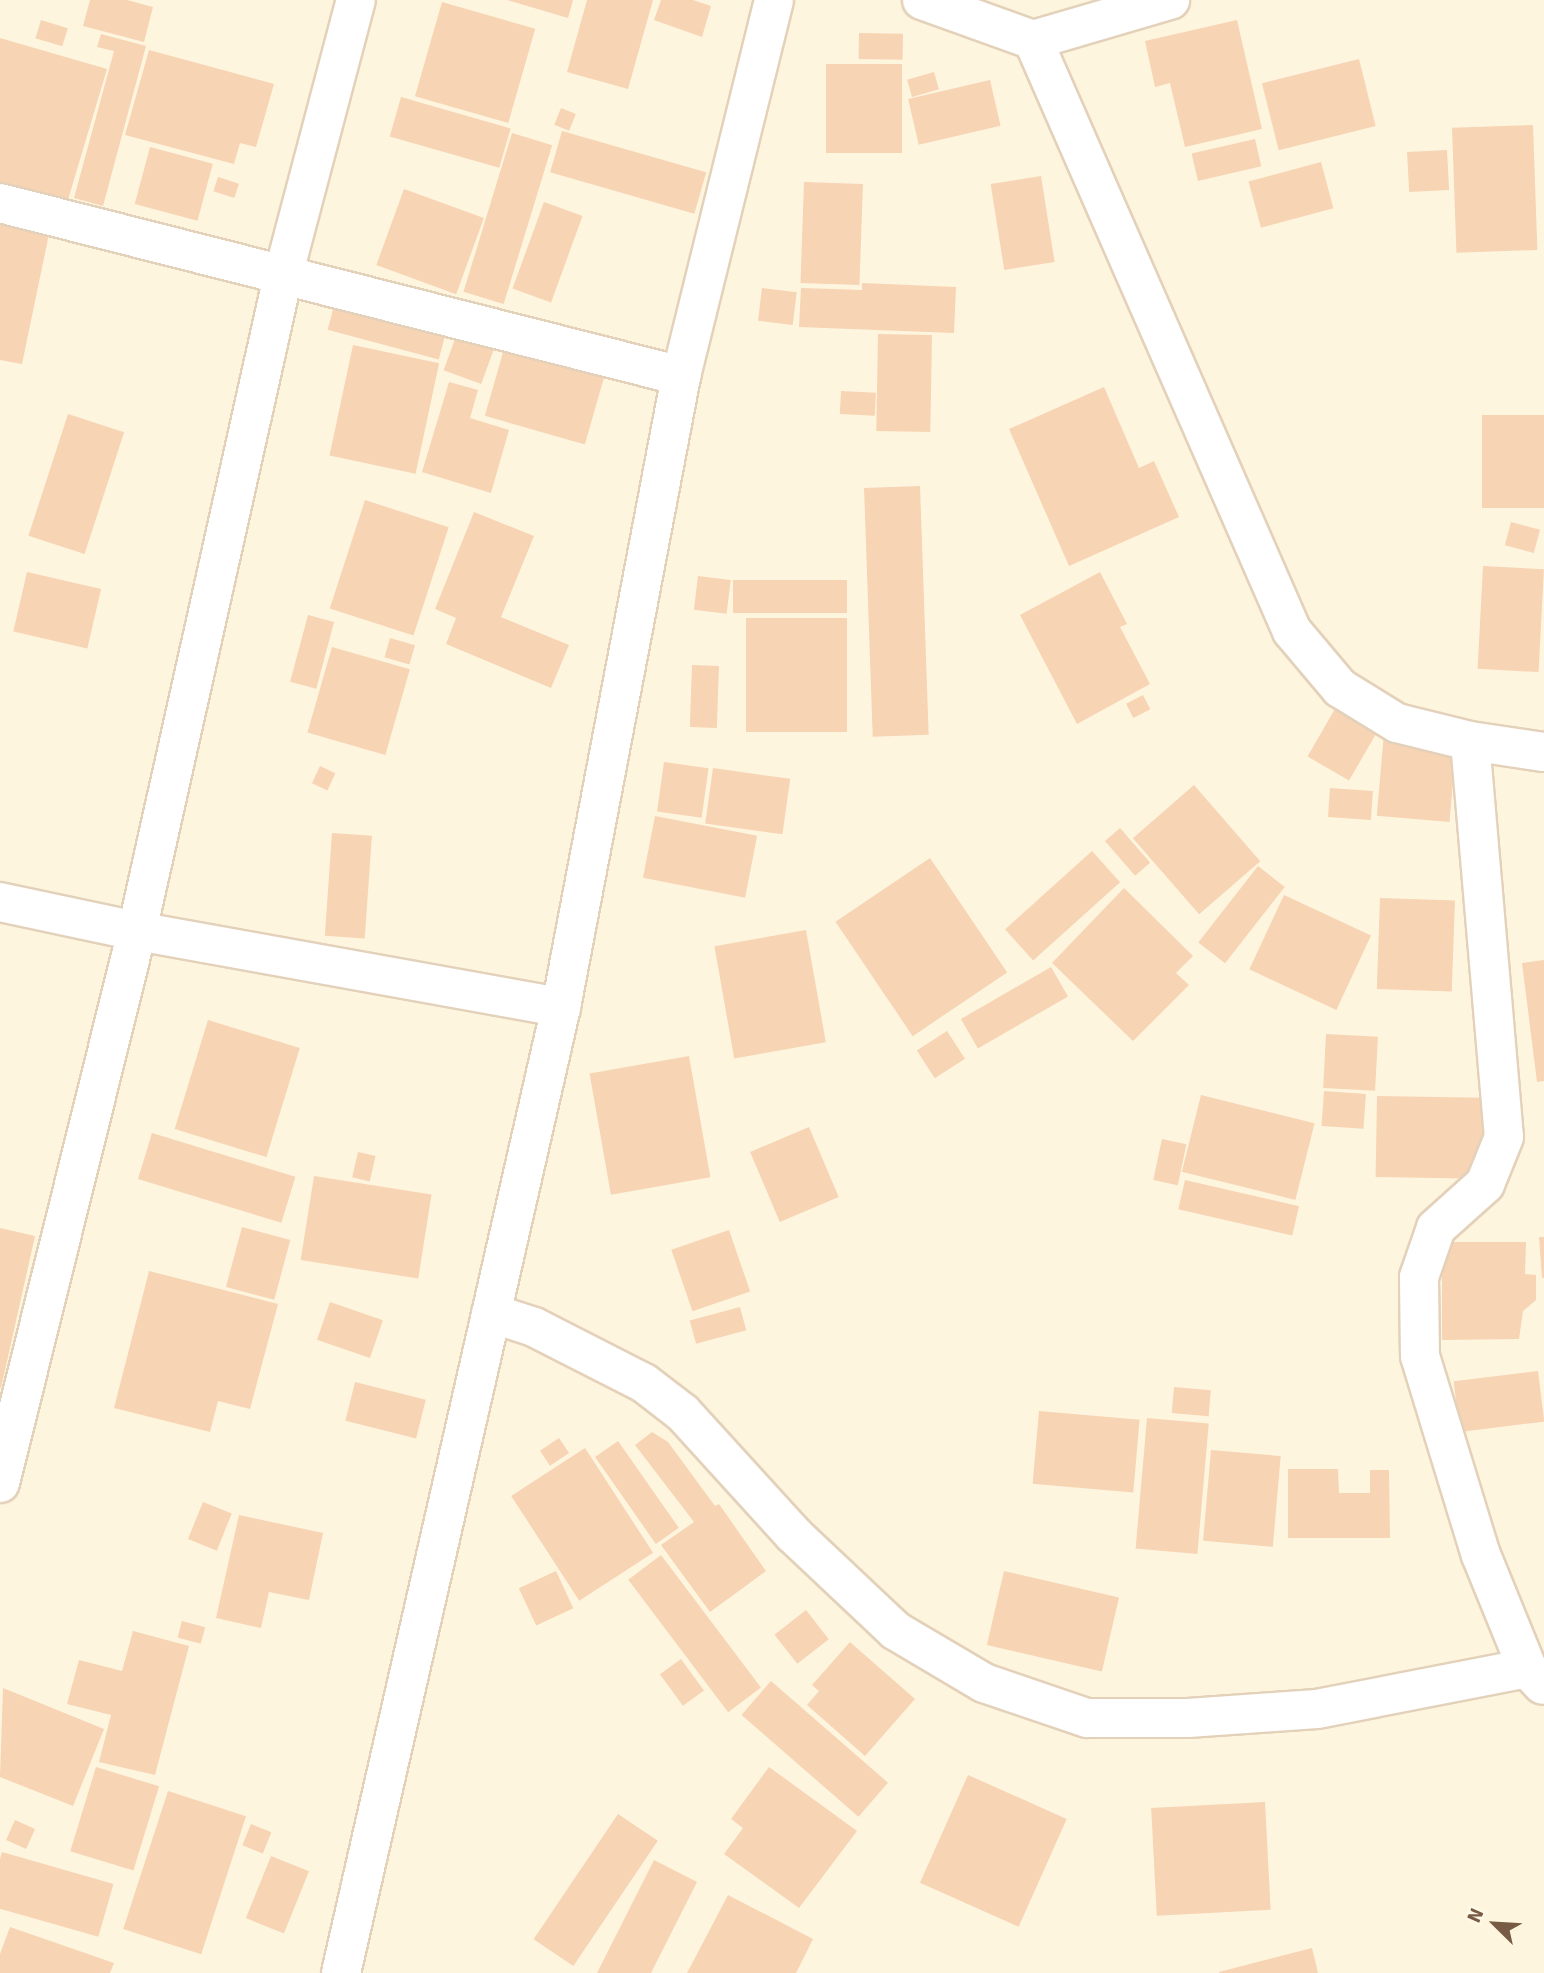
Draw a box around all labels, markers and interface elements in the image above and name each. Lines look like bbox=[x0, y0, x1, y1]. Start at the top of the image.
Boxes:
north arrow bbox=[1460, 1889, 1530, 1959]
text: N bbox=[1462, 1905, 1489, 1926]

